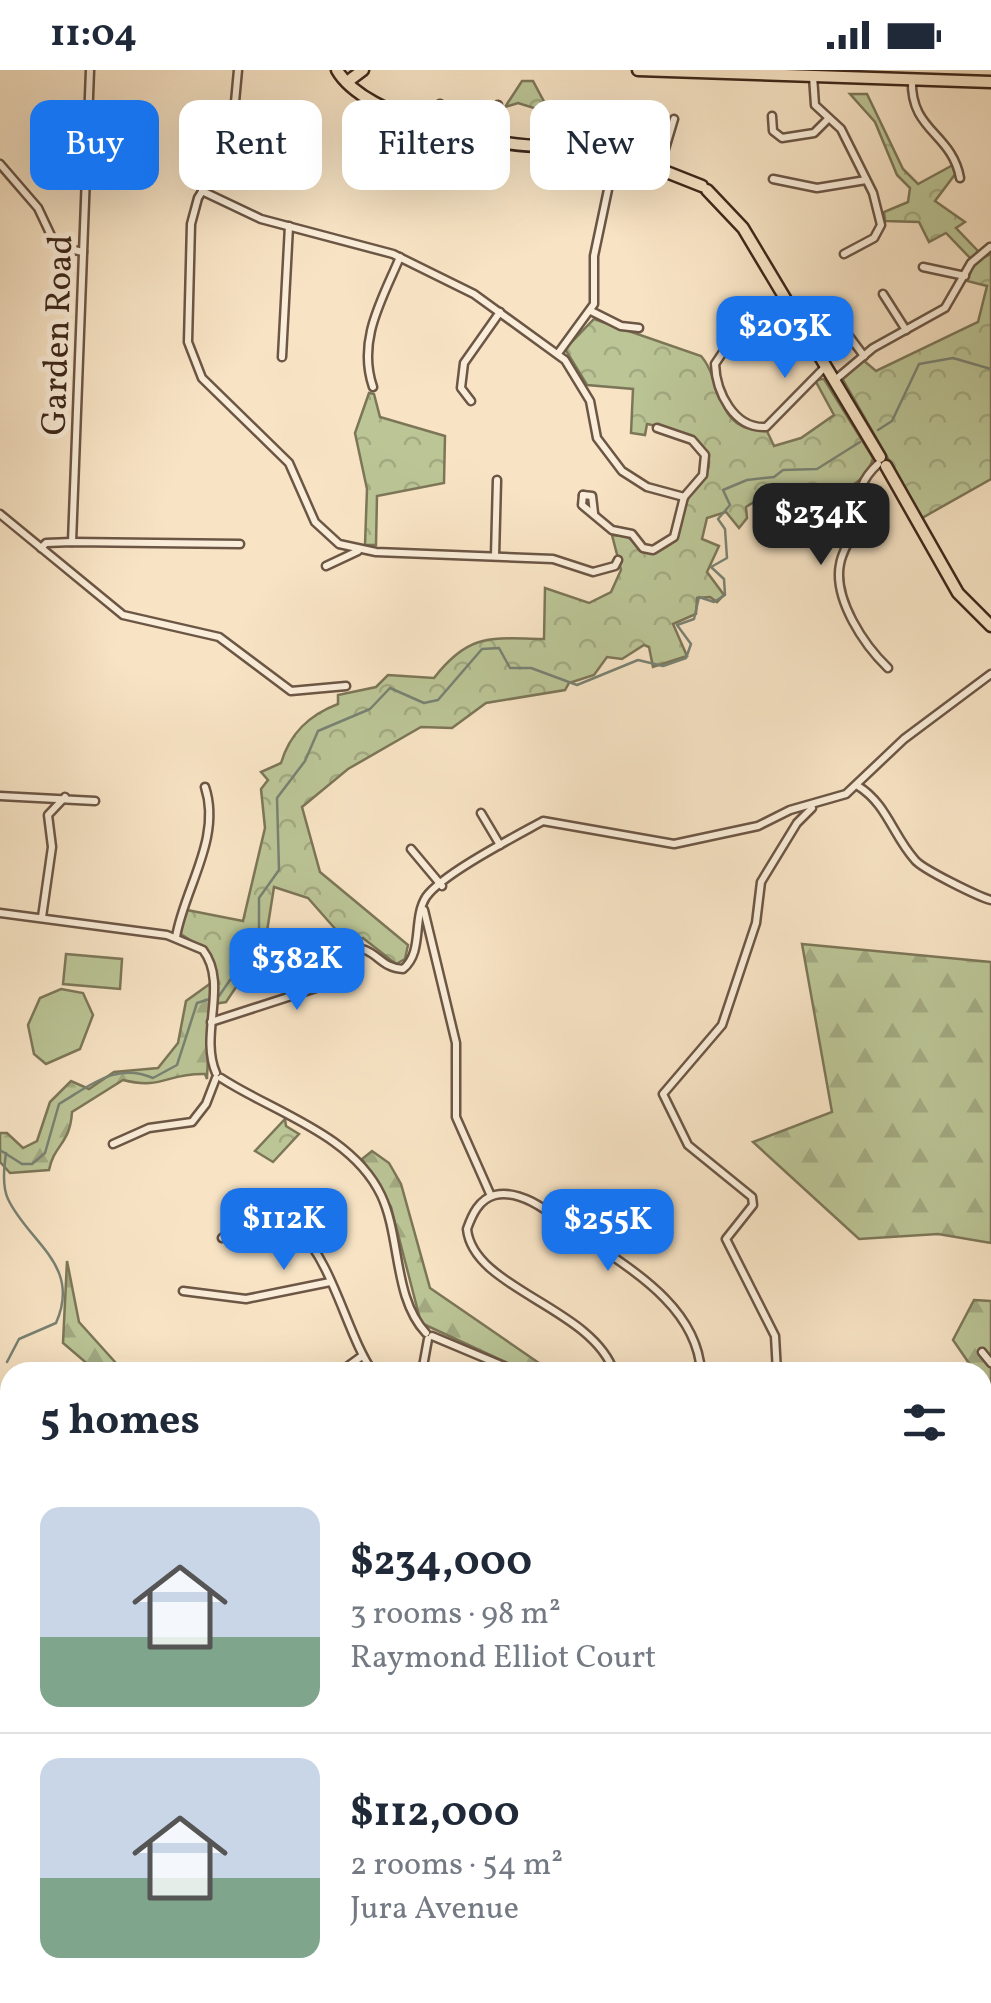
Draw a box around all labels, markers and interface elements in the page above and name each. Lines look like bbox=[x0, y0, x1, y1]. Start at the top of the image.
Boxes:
text: 11:04 bbox=[50, 9, 137, 62]
chip: Buy bbox=[30, 100, 159, 190]
chip: Rent bbox=[179, 100, 322, 190]
chip: Filters bbox=[342, 100, 510, 190]
chip: New bbox=[530, 100, 670, 190]
street label: Garden Road bbox=[32, 234, 86, 436]
pin: $203K bbox=[715, 296, 855, 381]
text: $203K bbox=[738, 306, 832, 350]
pin: $234K bbox=[751, 483, 891, 568]
text: $234K bbox=[775, 493, 867, 537]
pin: $382K bbox=[227, 928, 367, 1013]
text: $382K bbox=[251, 938, 343, 982]
pin: $112K bbox=[214, 1188, 354, 1273]
pin: $255K bbox=[538, 1189, 678, 1274]
text: $112K bbox=[242, 1198, 326, 1242]
text: $255K bbox=[564, 1199, 652, 1243]
text: 5 homes bbox=[40, 1393, 200, 1452]
icon: filters bbox=[897, 1395, 952, 1450]
text: $234,000 bbox=[350, 1534, 532, 1593]
icon: home bbox=[120, 1547, 240, 1667]
text: 3 rooms · 98 m² bbox=[350, 1593, 561, 1637]
text: Raymond Elliot Court bbox=[350, 1637, 656, 1681]
text: $112,000 bbox=[350, 1785, 520, 1844]
icon: home bbox=[120, 1798, 240, 1918]
text: 2 rooms · 54 m² bbox=[350, 1844, 563, 1888]
text: Jura Avenue bbox=[350, 1888, 519, 1932]

